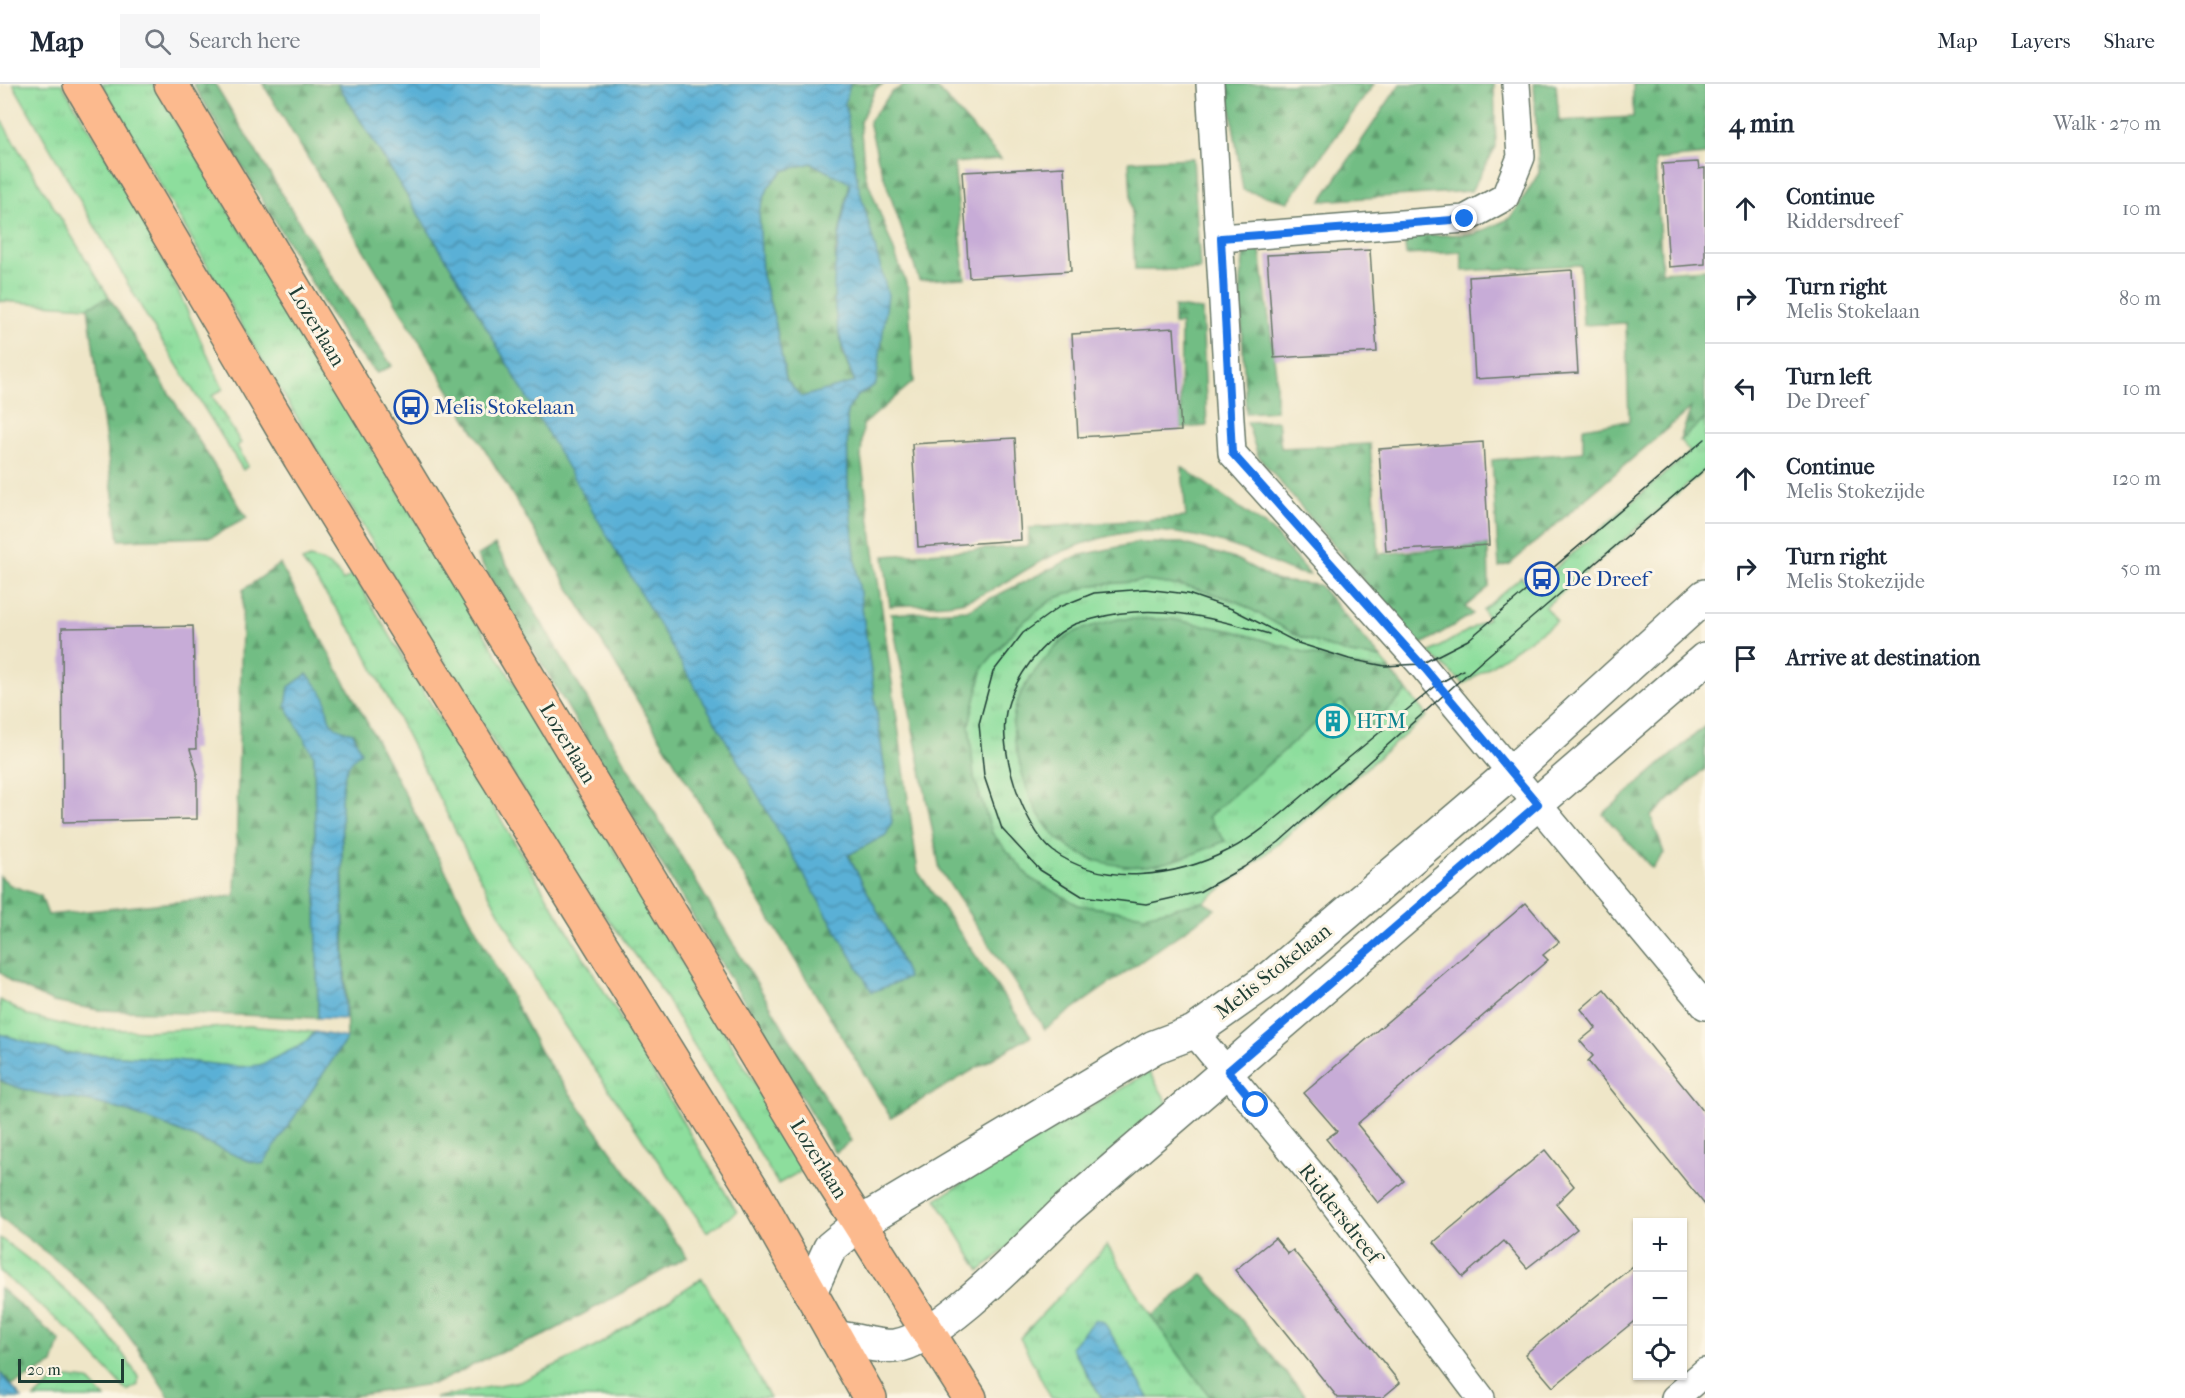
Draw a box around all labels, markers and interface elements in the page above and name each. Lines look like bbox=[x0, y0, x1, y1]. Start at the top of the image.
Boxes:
search box bbox=[120, 14, 540, 68]
text: Map bbox=[30, 25, 84, 58]
icon: search bbox=[141, 25, 174, 58]
text: Search here bbox=[189, 28, 300, 54]
text: Map bbox=[1937, 29, 1978, 53]
text: Layers bbox=[2011, 29, 2070, 53]
text: Share bbox=[2103, 29, 2155, 53]
text: 4 min bbox=[1729, 108, 1794, 139]
text: Walk · 270 m bbox=[2053, 112, 2161, 135]
text: Continue bbox=[1786, 184, 1875, 210]
icon: ahead bbox=[1729, 192, 1762, 225]
text: 10 m bbox=[2122, 197, 2161, 220]
route end bbox=[1451, 205, 1477, 231]
text: Riddersdreef bbox=[1786, 210, 1900, 233]
text: Turn right bbox=[1786, 274, 1887, 300]
street label: Lozerlaan bbox=[284, 282, 350, 370]
icon: right bbox=[1729, 282, 1762, 315]
text: 80 m bbox=[2119, 287, 2161, 310]
text: Melis Stokelaan bbox=[1786, 300, 1920, 323]
text: Turn left bbox=[1786, 364, 1872, 390]
icon: left bbox=[1729, 372, 1762, 405]
text: 10 m bbox=[2122, 377, 2161, 400]
bus stop icon: Melis Stokelaan bbox=[393, 389, 429, 425]
text: De Dreef bbox=[1786, 390, 1865, 413]
place label: Melis Stokelaan bbox=[434, 395, 575, 419]
text: Continue bbox=[1786, 454, 1875, 480]
icon: ahead bbox=[1729, 462, 1762, 495]
text: 120 m bbox=[2112, 467, 2161, 490]
text: Melis Stokezijde bbox=[1786, 480, 1925, 503]
text: Turn right bbox=[1786, 544, 1887, 570]
icon: right bbox=[1729, 552, 1762, 585]
text: 50 m bbox=[2120, 557, 2161, 580]
bus stop icon: De Dreef bbox=[1524, 561, 1560, 597]
place label: De Dreef bbox=[1565, 567, 1653, 591]
text: Melis Stokezijde bbox=[1786, 570, 1925, 593]
icon: arrive bbox=[1729, 642, 1762, 675]
text: Arrive at destination bbox=[1786, 645, 1980, 671]
street label: Lozerlaan bbox=[535, 699, 601, 787]
building icon: HTM bbox=[1315, 703, 1351, 739]
place label: HTM bbox=[1356, 709, 1406, 733]
street label: Melis Stokelaan bbox=[1210, 918, 1336, 1024]
route start bbox=[1242, 1091, 1268, 1117]
street label: Lozerlaan bbox=[785, 1115, 853, 1203]
street label: Riddersdreef bbox=[1294, 1159, 1389, 1271]
map controls bbox=[1633, 1218, 1687, 1380]
button: + bbox=[1633, 1218, 1687, 1272]
button: − bbox=[1633, 1272, 1687, 1326]
button: locate bbox=[1633, 1326, 1687, 1380]
scale bar bbox=[18, 1356, 124, 1384]
text: 20 m bbox=[27, 1360, 61, 1379]

